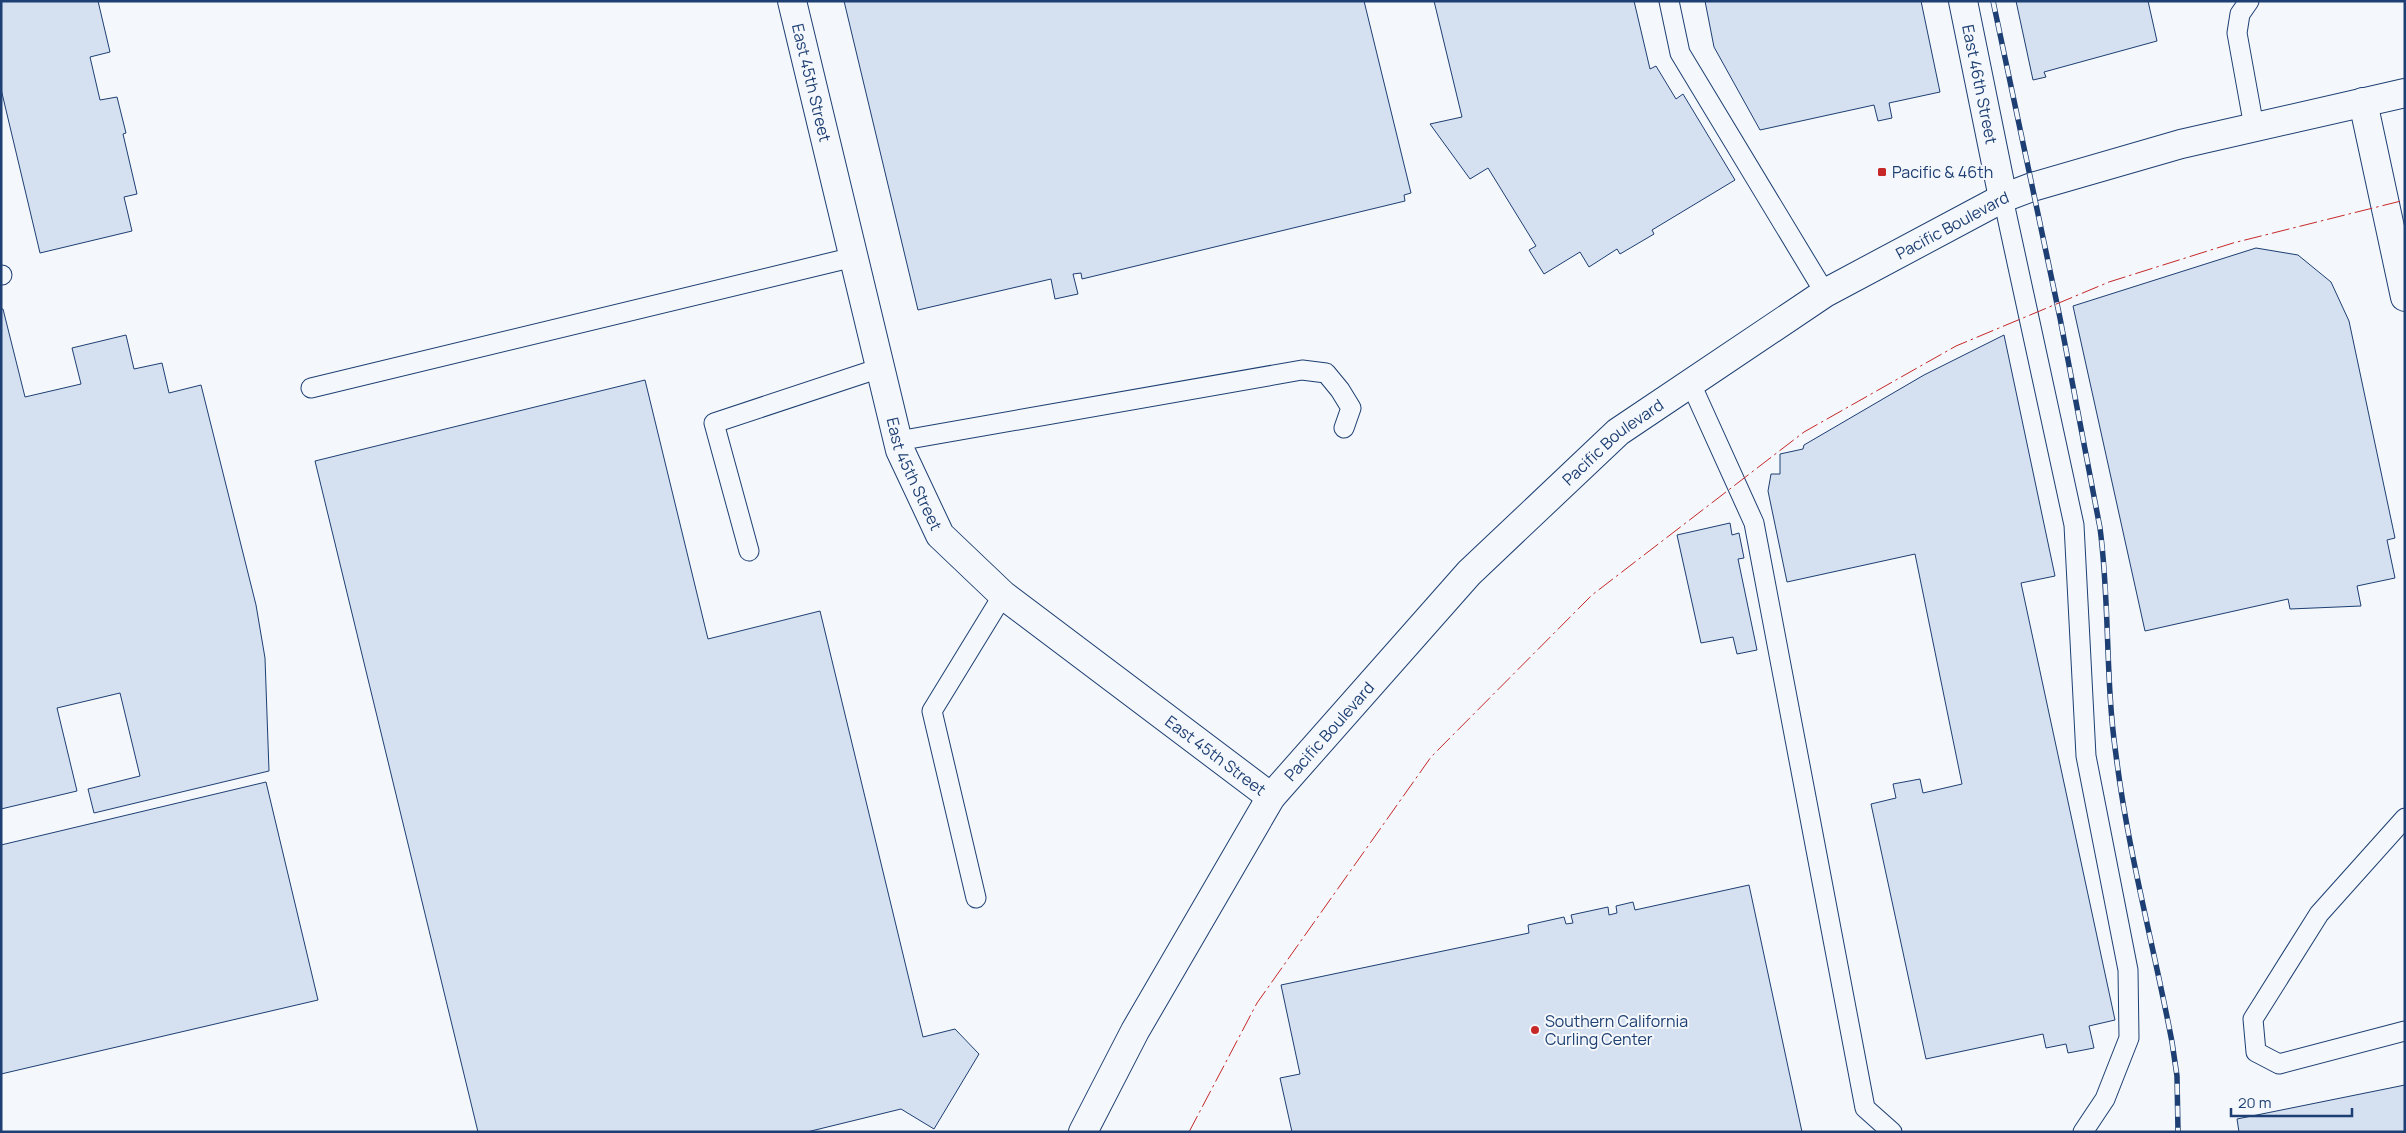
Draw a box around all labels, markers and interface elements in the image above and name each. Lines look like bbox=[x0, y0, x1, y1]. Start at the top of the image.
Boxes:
street label: East 45th Street bbox=[787, 21, 836, 144]
street label: East 46th Street bbox=[1957, 23, 2003, 146]
place label: Pacific & 46th bbox=[1892, 161, 1993, 183]
marker: Pacific & 46th bbox=[1876, 166, 1888, 178]
street label: Pacific Boulevard bbox=[1892, 186, 2012, 264]
street label: Pacific Boulevard bbox=[1557, 394, 1668, 490]
street label: East 45th Street bbox=[882, 415, 947, 534]
street label: Pacific Boulevard bbox=[1279, 677, 1379, 786]
street label: East 45th Street bbox=[1161, 710, 1271, 800]
place label: Southern California Curling Center bbox=[1545, 1010, 1688, 1050]
marker: Southern California Curling Center bbox=[1529, 1024, 1541, 1036]
scale bar bbox=[2231, 1086, 2352, 1118]
text: 20 m bbox=[2238, 1092, 2271, 1113]

